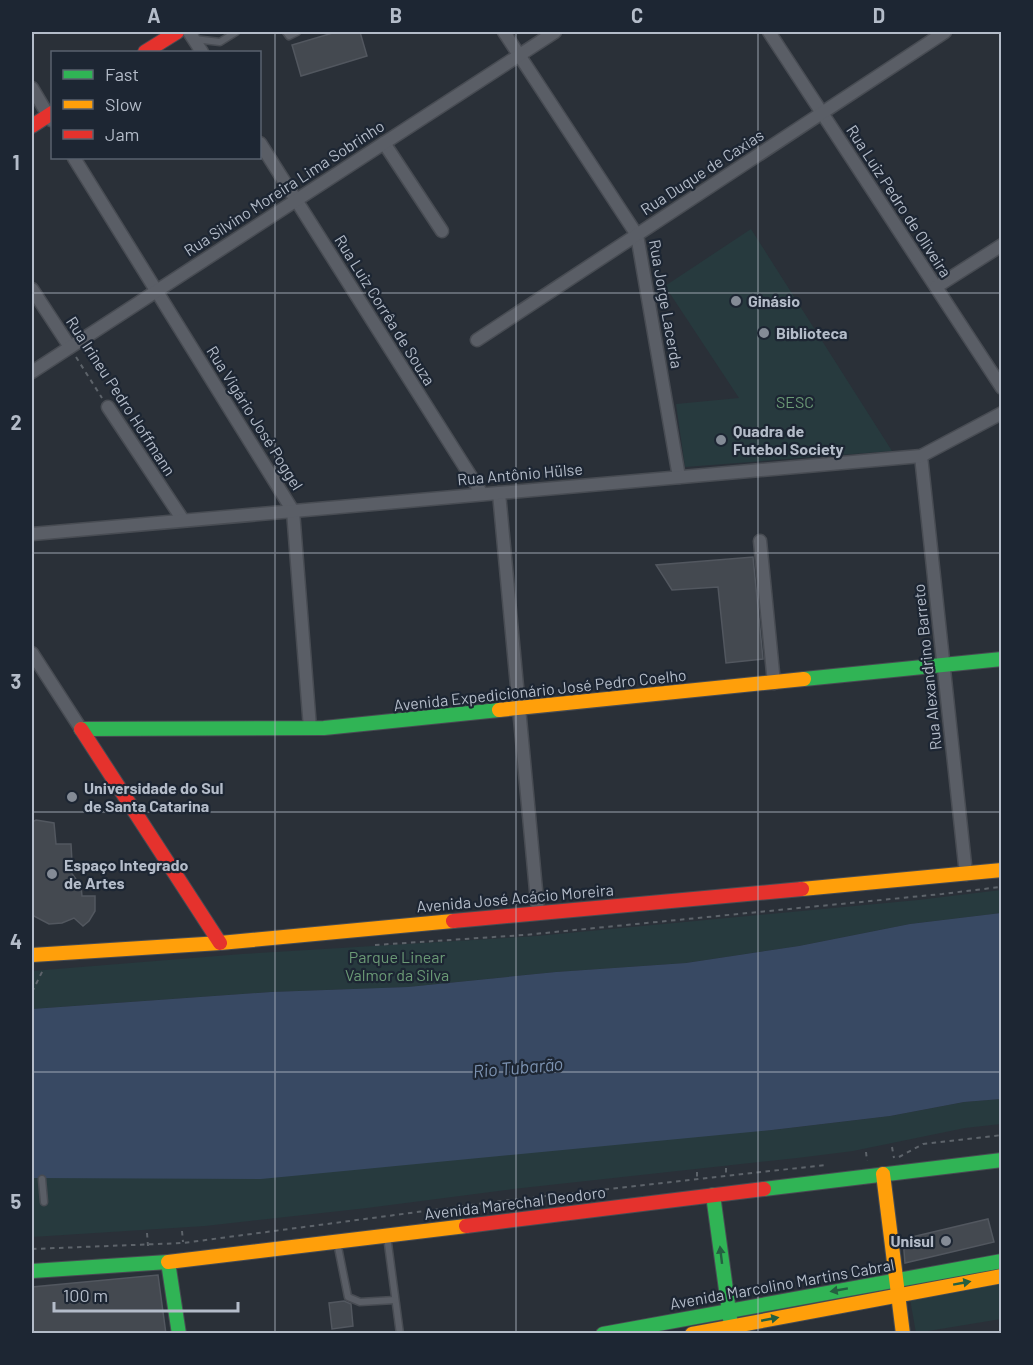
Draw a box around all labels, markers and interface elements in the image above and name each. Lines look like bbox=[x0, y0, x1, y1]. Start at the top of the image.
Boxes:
text: A bbox=[147, 3, 161, 27]
text: B bbox=[390, 3, 402, 27]
text: C bbox=[631, 3, 643, 27]
text: D bbox=[873, 3, 885, 27]
legend bbox=[51, 51, 261, 159]
text: Fast bbox=[105, 63, 139, 85]
text: Slow bbox=[105, 93, 142, 115]
street label: Rua Silvino Moreira Lima Sobrinho bbox=[180, 116, 387, 260]
street label: Rua Luiz Pedro de Oliveira bbox=[843, 121, 956, 281]
text: Jam bbox=[105, 123, 139, 145]
street label: Rua Duque de Caxias bbox=[637, 125, 767, 218]
text: 1 bbox=[12, 150, 20, 174]
street label: Rua Luiz Corrêa de Souza bbox=[331, 231, 440, 389]
street label: Rua Jorge Lacerda bbox=[646, 238, 687, 370]
place label: Ginásio bbox=[748, 291, 800, 310]
marker: Ginásio bbox=[729, 294, 743, 308]
street label: Rua Irineu Pedro Hoffmann bbox=[63, 313, 180, 479]
place label: Biblioteca bbox=[776, 323, 847, 342]
marker: Biblioteca bbox=[757, 326, 771, 340]
street label: Rua Vigário José Poggel bbox=[203, 342, 308, 493]
park label: SESC bbox=[776, 392, 814, 411]
text: 2 bbox=[10, 410, 22, 434]
place label: Quadra de Futebol Society bbox=[733, 421, 844, 458]
marker: Quadra de Futebol Society bbox=[714, 433, 728, 447]
street label: Rua Antônio Hülse bbox=[456, 459, 583, 488]
street label: Rua Alexandrino Barreto bbox=[908, 583, 945, 751]
street label: Avenida Expedicionário José Pedro Coelho bbox=[393, 665, 687, 714]
text: 3 bbox=[11, 669, 21, 693]
place label: Universidade do Sul de Santa Catarina bbox=[84, 778, 223, 815]
marker: Universidade do Sul de Santa Catarina bbox=[65, 790, 79, 804]
place label: Espaço Integrado de Artes bbox=[64, 855, 189, 892]
marker: Espaço Integrado de Artes bbox=[45, 867, 59, 881]
street label: Avenida José Acácio Moreira bbox=[416, 879, 614, 916]
text: 4 bbox=[10, 929, 22, 953]
park label: Parque Linear Valmor da Silva bbox=[345, 947, 449, 984]
water label: Rio Tubarão bbox=[472, 1052, 564, 1082]
street label: Avenida Marechal Deodoro bbox=[423, 1182, 607, 1223]
text: 5 bbox=[11, 1189, 22, 1213]
place label: Unisul bbox=[890, 1231, 934, 1250]
marker: Unisul bbox=[939, 1234, 953, 1248]
one-way arrow bbox=[717, 1245, 726, 1264]
street label: Avenida Marcolino Martins Cabral bbox=[668, 1254, 896, 1313]
scale bar bbox=[54, 1275, 238, 1313]
one-way arrow bbox=[952, 1278, 971, 1287]
text: 100 m bbox=[63, 1284, 108, 1306]
one-way arrow bbox=[829, 1286, 848, 1295]
one-way arrow bbox=[761, 1314, 780, 1323]

